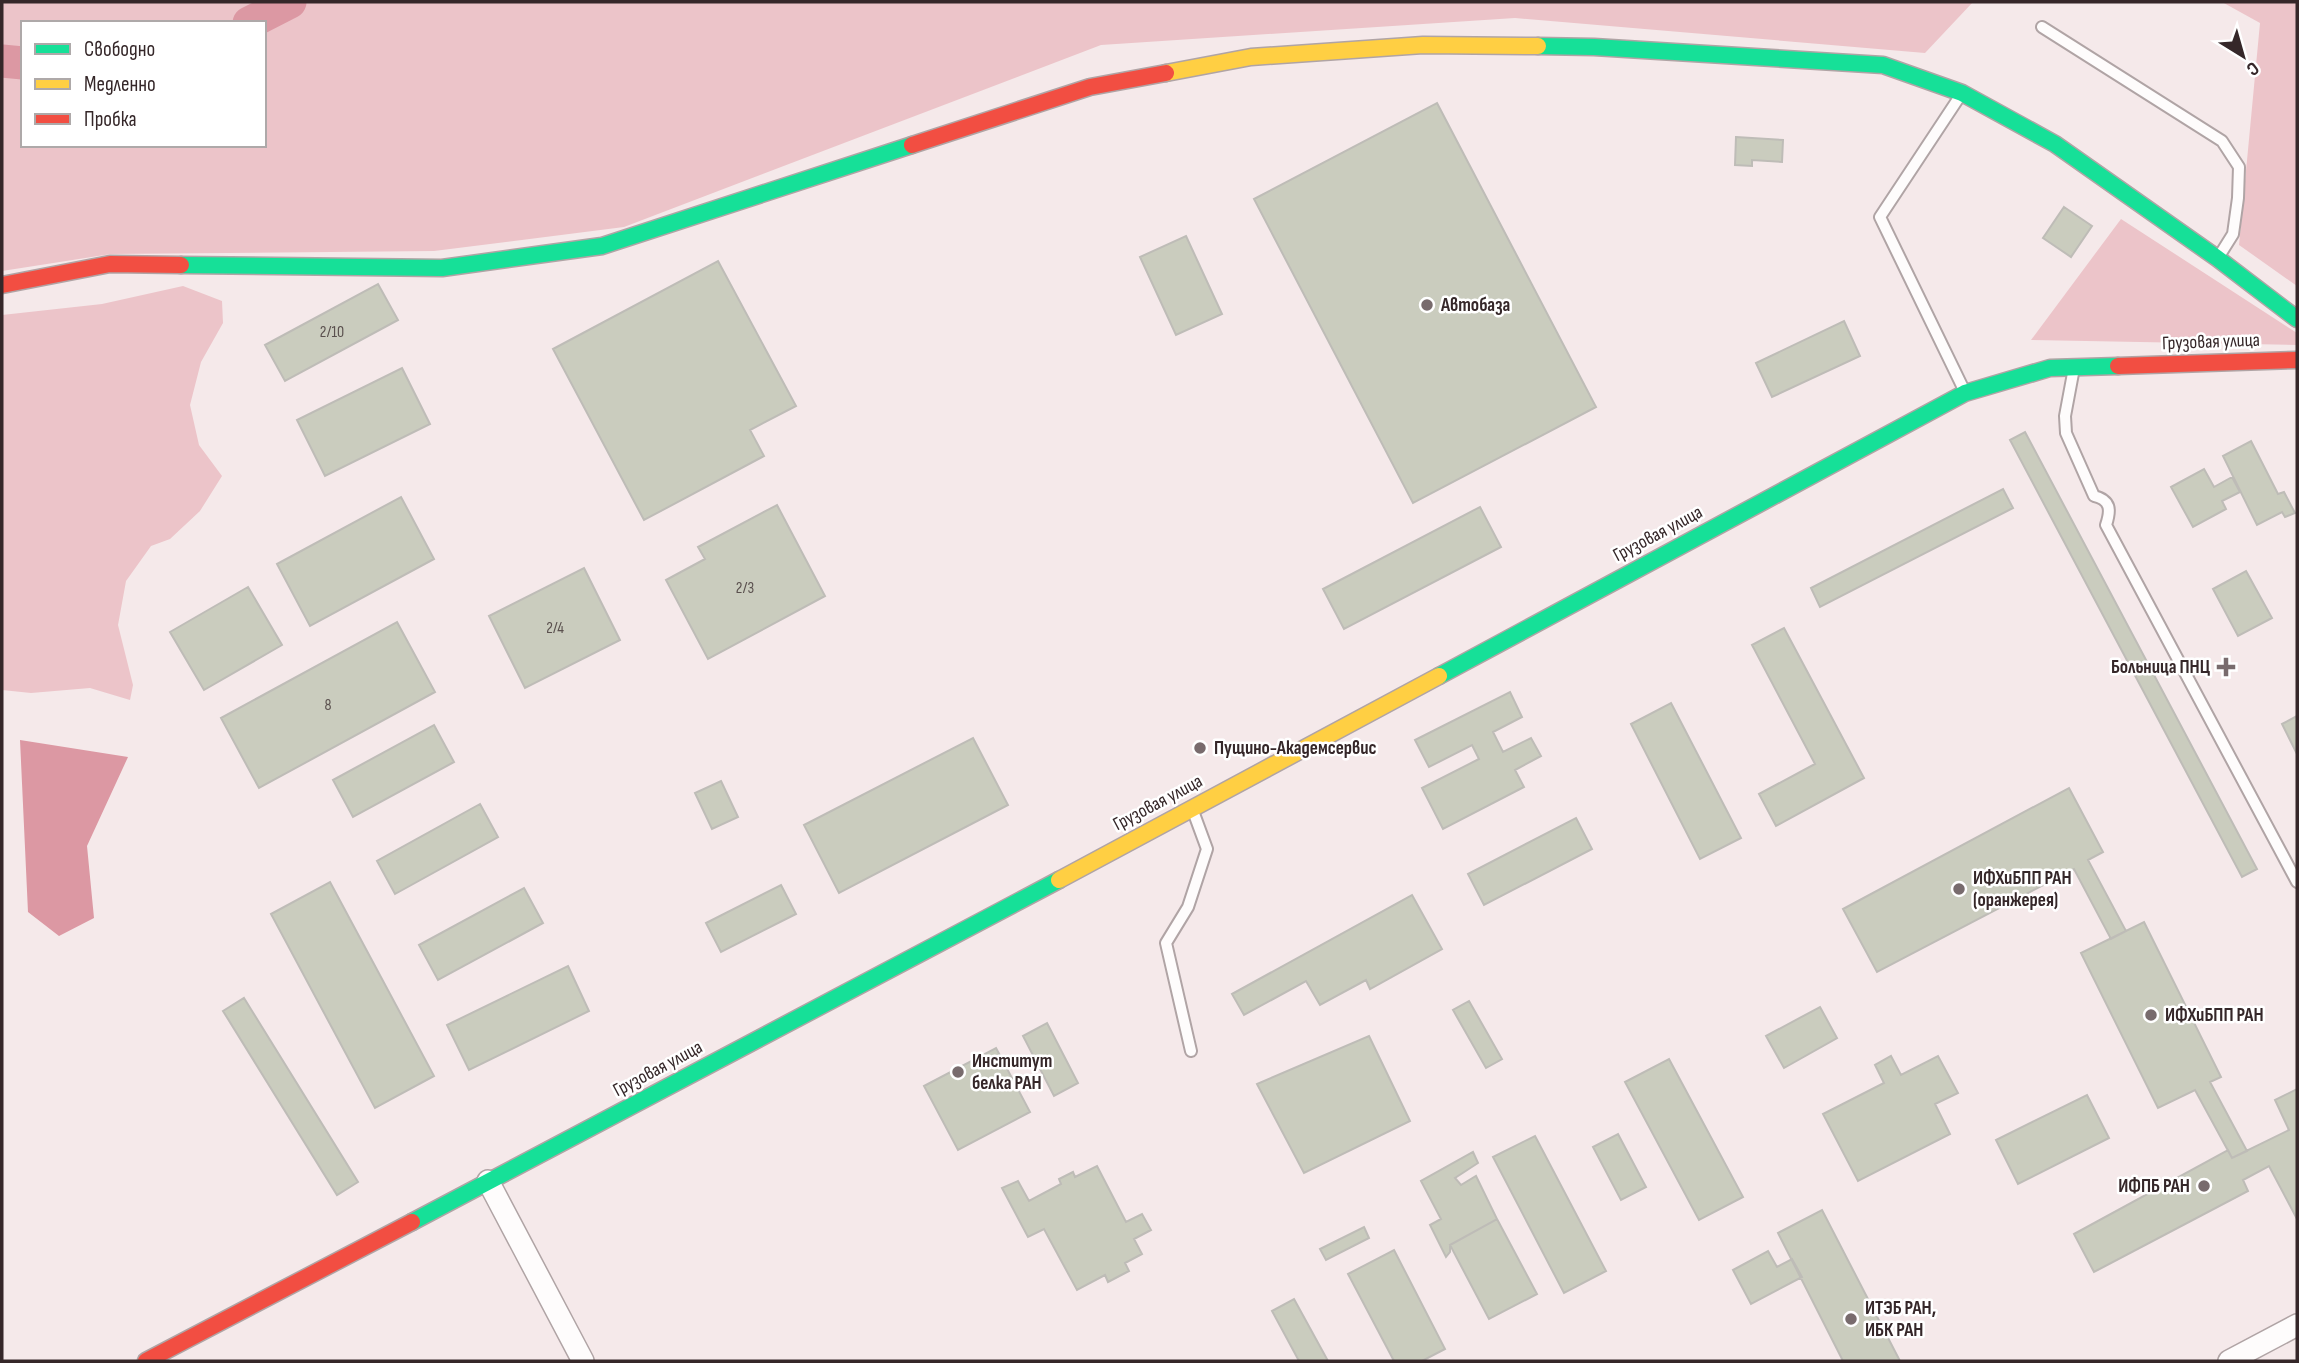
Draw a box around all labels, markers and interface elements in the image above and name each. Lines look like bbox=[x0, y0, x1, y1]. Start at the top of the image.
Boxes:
legend bbox=[21, 21, 266, 147]
north arrow bbox=[2208, 21, 2278, 91]
text: Свободно bbox=[84, 37, 155, 62]
text: С bbox=[2241, 56, 2263, 81]
text: Медленно bbox=[84, 72, 156, 97]
text: Пробка bbox=[84, 107, 137, 132]
place label: Автобаза bbox=[1440, 294, 1510, 317]
marker: Автобаза bbox=[1419, 297, 1435, 313]
house number: 2/10 bbox=[320, 323, 344, 342]
street label: Грузовая улица bbox=[2162, 329, 2260, 355]
street label: Грузовая улица bbox=[1609, 501, 1707, 567]
house number: 2/3 bbox=[736, 579, 754, 598]
house number: 2/4 bbox=[546, 619, 564, 638]
place label: Больница ПНЦ bbox=[2111, 656, 2211, 679]
marker: Больница ПНЦ bbox=[2216, 657, 2236, 677]
house number: 8 bbox=[324, 696, 332, 715]
place label: Пущино-Академсервис bbox=[1214, 737, 1377, 760]
marker: Пущино-Академсервис bbox=[1192, 740, 1208, 756]
street label: Грузовая улица bbox=[1109, 770, 1207, 836]
place label: ИФХиБПП РАН (оранжерея) bbox=[1973, 867, 2072, 912]
marker: ИФХиБПП РАН (оранжерея) bbox=[1951, 881, 1967, 897]
place label: ИФХиБПП РАН bbox=[2165, 1004, 2264, 1027]
marker: ИФХиБПП РАН bbox=[2143, 1007, 2159, 1023]
street label: Грузовая улица bbox=[609, 1036, 707, 1102]
place label: Институт белка РАН bbox=[972, 1050, 1052, 1095]
marker: Институт белка РАН bbox=[950, 1064, 966, 1080]
place label: ИФПБ РАН bbox=[2118, 1175, 2190, 1198]
marker: ИФПБ РАН bbox=[2196, 1178, 2212, 1194]
place label: ИТЭБ РАН, ИБК РАН bbox=[1865, 1297, 1936, 1342]
marker: ИТЭБ РАН, ИБК РАН bbox=[1843, 1311, 1859, 1327]

